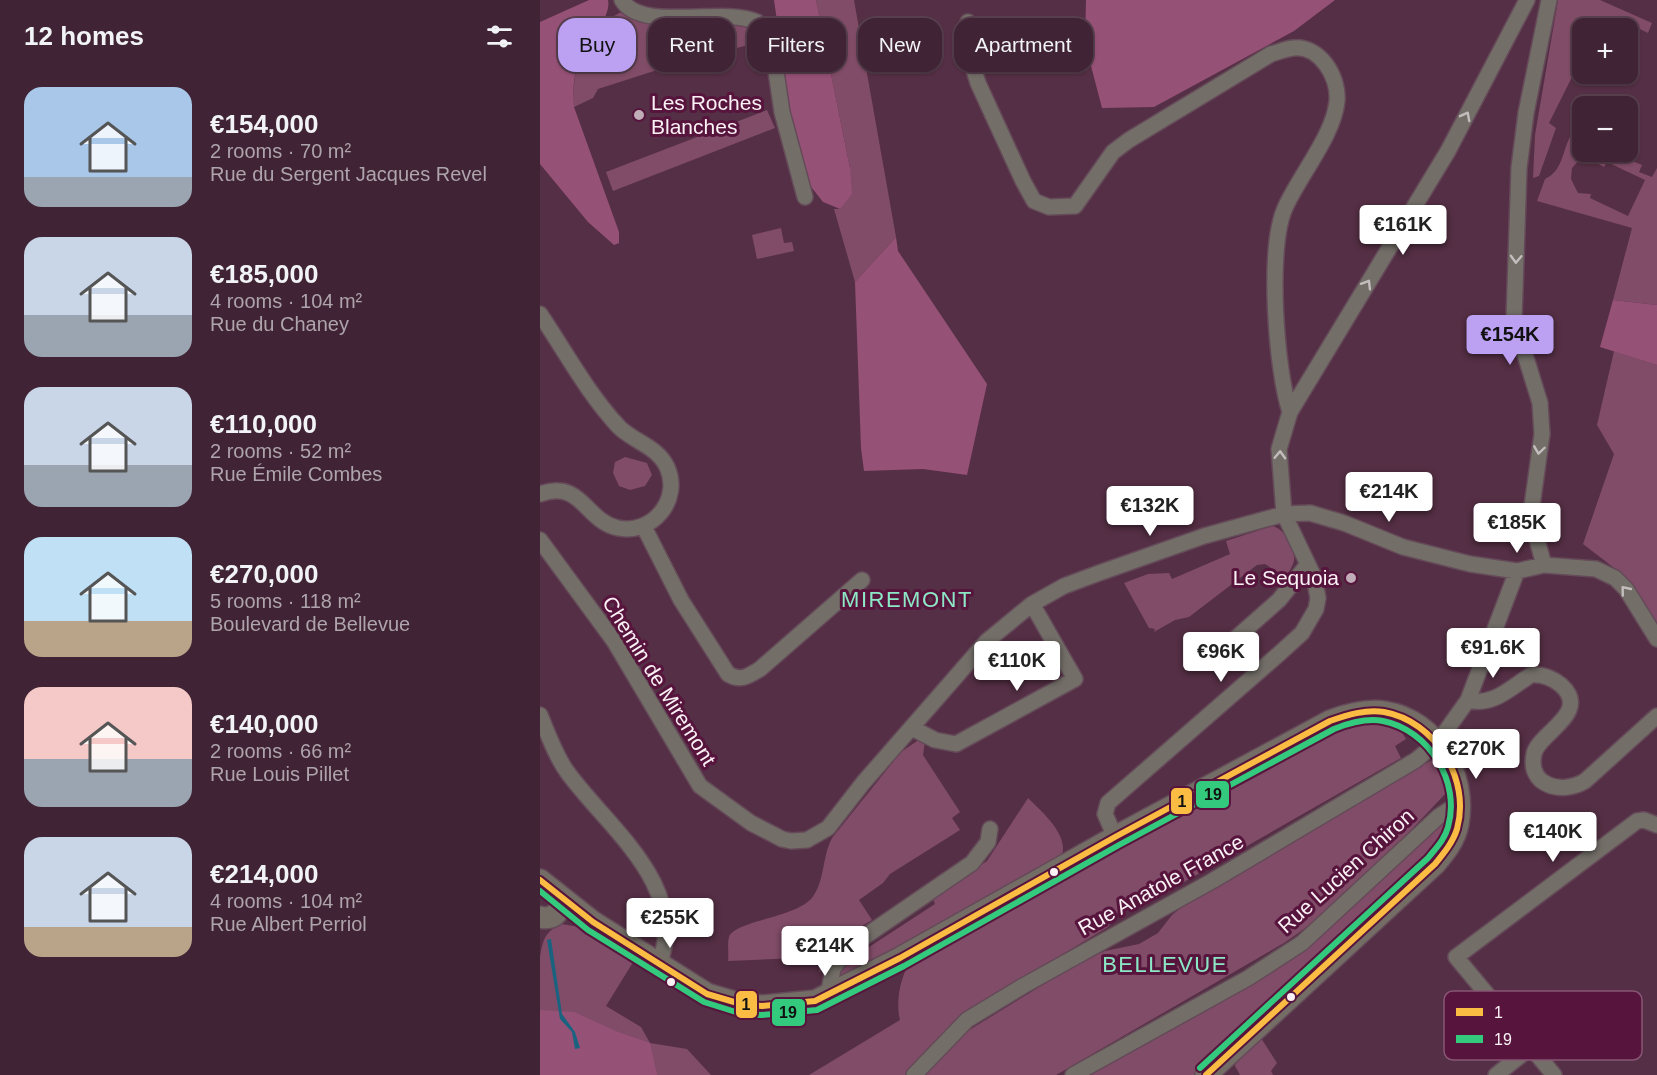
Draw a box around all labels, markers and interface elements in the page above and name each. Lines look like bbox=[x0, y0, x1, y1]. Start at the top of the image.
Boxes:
chip: Buy bbox=[558, 18, 636, 72]
chip: Rent bbox=[648, 18, 735, 72]
chip: Filters bbox=[747, 18, 846, 72]
chip: New bbox=[858, 18, 942, 72]
chip: Apartment bbox=[954, 18, 1093, 72]
map controls bbox=[1572, 18, 1638, 162]
button: + bbox=[1572, 18, 1638, 84]
icon: filters bbox=[483, 20, 516, 53]
text: 12 homes bbox=[24, 21, 144, 51]
place label: Les Roches Blanches bbox=[651, 91, 762, 138]
button: − bbox=[1572, 96, 1638, 162]
marker: Les Roches Blanches bbox=[632, 108, 646, 122]
text: €154,000 bbox=[210, 109, 318, 139]
icon: home bbox=[72, 111, 144, 183]
one-way arrow bbox=[1459, 111, 1470, 122]
text: 2 rooms · 70 m² bbox=[210, 140, 351, 162]
text: Rue du Sergent Jacques Revel bbox=[210, 163, 487, 185]
pin: €161K bbox=[1361, 205, 1445, 256]
text: €161K bbox=[1374, 213, 1432, 235]
one-way arrow bbox=[1509, 254, 1522, 263]
text: €185,000 bbox=[210, 259, 318, 289]
icon: home bbox=[72, 261, 144, 333]
one-way arrow bbox=[1360, 279, 1372, 290]
text: 4 rooms · 104 m² bbox=[210, 290, 362, 312]
text: Rue du Chaney bbox=[210, 313, 349, 335]
pin: €154K bbox=[1468, 315, 1552, 366]
text: €154K bbox=[1481, 323, 1539, 345]
text: €110,000 bbox=[210, 409, 317, 439]
icon: home bbox=[72, 411, 144, 483]
text: 2 rooms · 52 m² bbox=[210, 440, 351, 462]
one-way arrow bbox=[1534, 445, 1546, 454]
one-way arrow bbox=[1273, 451, 1286, 460]
text: Rue Émile Combes bbox=[210, 463, 382, 485]
pin: €214K bbox=[1347, 472, 1431, 523]
text: €214K bbox=[1360, 480, 1418, 502]
pin: €132K bbox=[1108, 486, 1192, 537]
text: €132K bbox=[1121, 494, 1179, 516]
pin: €185K bbox=[1475, 503, 1559, 554]
text: €185K bbox=[1488, 511, 1546, 533]
text: €270,000 bbox=[210, 559, 318, 589]
icon: home bbox=[72, 561, 144, 633]
place label: Le Sequoia bbox=[1233, 566, 1339, 589]
marker: Le Sequoia bbox=[1344, 571, 1358, 585]
one-way arrow bbox=[1622, 586, 1633, 597]
district label: MIREMONT bbox=[841, 587, 973, 612]
text: 5 rooms · 118 m² bbox=[210, 590, 361, 612]
street label: Chemin de Miremont bbox=[598, 592, 721, 770]
text: Boulevard de Bellevue bbox=[210, 613, 410, 635]
pin: €91.6K bbox=[1444, 628, 1542, 679]
pin: €96K bbox=[1185, 632, 1257, 683]
text: €91.6K bbox=[1461, 636, 1525, 658]
text: €96K bbox=[1197, 640, 1245, 662]
pin: €110K bbox=[975, 641, 1059, 692]
text: €110K bbox=[988, 649, 1046, 671]
text: €140,000 bbox=[210, 709, 318, 739]
icon: home bbox=[72, 711, 144, 783]
pin: €270K bbox=[1434, 729, 1518, 780]
text: €270K bbox=[1447, 737, 1505, 759]
text: 2 rooms · 66 m² bbox=[210, 740, 351, 762]
text: Rue Louis Pillet bbox=[210, 763, 349, 785]
line badge: 19 bbox=[1195, 780, 1230, 809]
text: 19 bbox=[1204, 786, 1222, 803]
line badge: 1 bbox=[1170, 787, 1193, 815]
text: 1 bbox=[1178, 793, 1187, 810]
street label: Rue Lucien Chiron bbox=[1273, 804, 1418, 937]
pin: €140K bbox=[1511, 812, 1595, 863]
text: €140K bbox=[1524, 820, 1582, 842]
street label: Rue Anatole France bbox=[1074, 830, 1248, 940]
text: €214,000 bbox=[210, 859, 318, 889]
icon: home bbox=[72, 861, 144, 933]
unlabelled marker bbox=[1048, 866, 1060, 878]
text: 4 rooms · 104 m² bbox=[210, 890, 362, 912]
pin: €255K bbox=[628, 898, 712, 949]
text: €255K bbox=[641, 906, 699, 928]
text: Rue Albert Perriol bbox=[210, 913, 367, 935]
pin: €214K bbox=[783, 926, 867, 977]
text: €214K bbox=[796, 934, 854, 956]
district label: BELLEVUE bbox=[1102, 952, 1228, 977]
unlabelled marker bbox=[665, 976, 677, 988]
line badge: 1 bbox=[735, 990, 758, 1019]
unlabelled marker bbox=[1285, 991, 1297, 1003]
legend bbox=[1444, 991, 1642, 1060]
text: 1 bbox=[742, 996, 751, 1013]
line badge: 19 bbox=[771, 998, 806, 1027]
text: 19 bbox=[779, 1004, 797, 1021]
text: 1 bbox=[1494, 1004, 1503, 1021]
text: 19 bbox=[1494, 1031, 1512, 1048]

